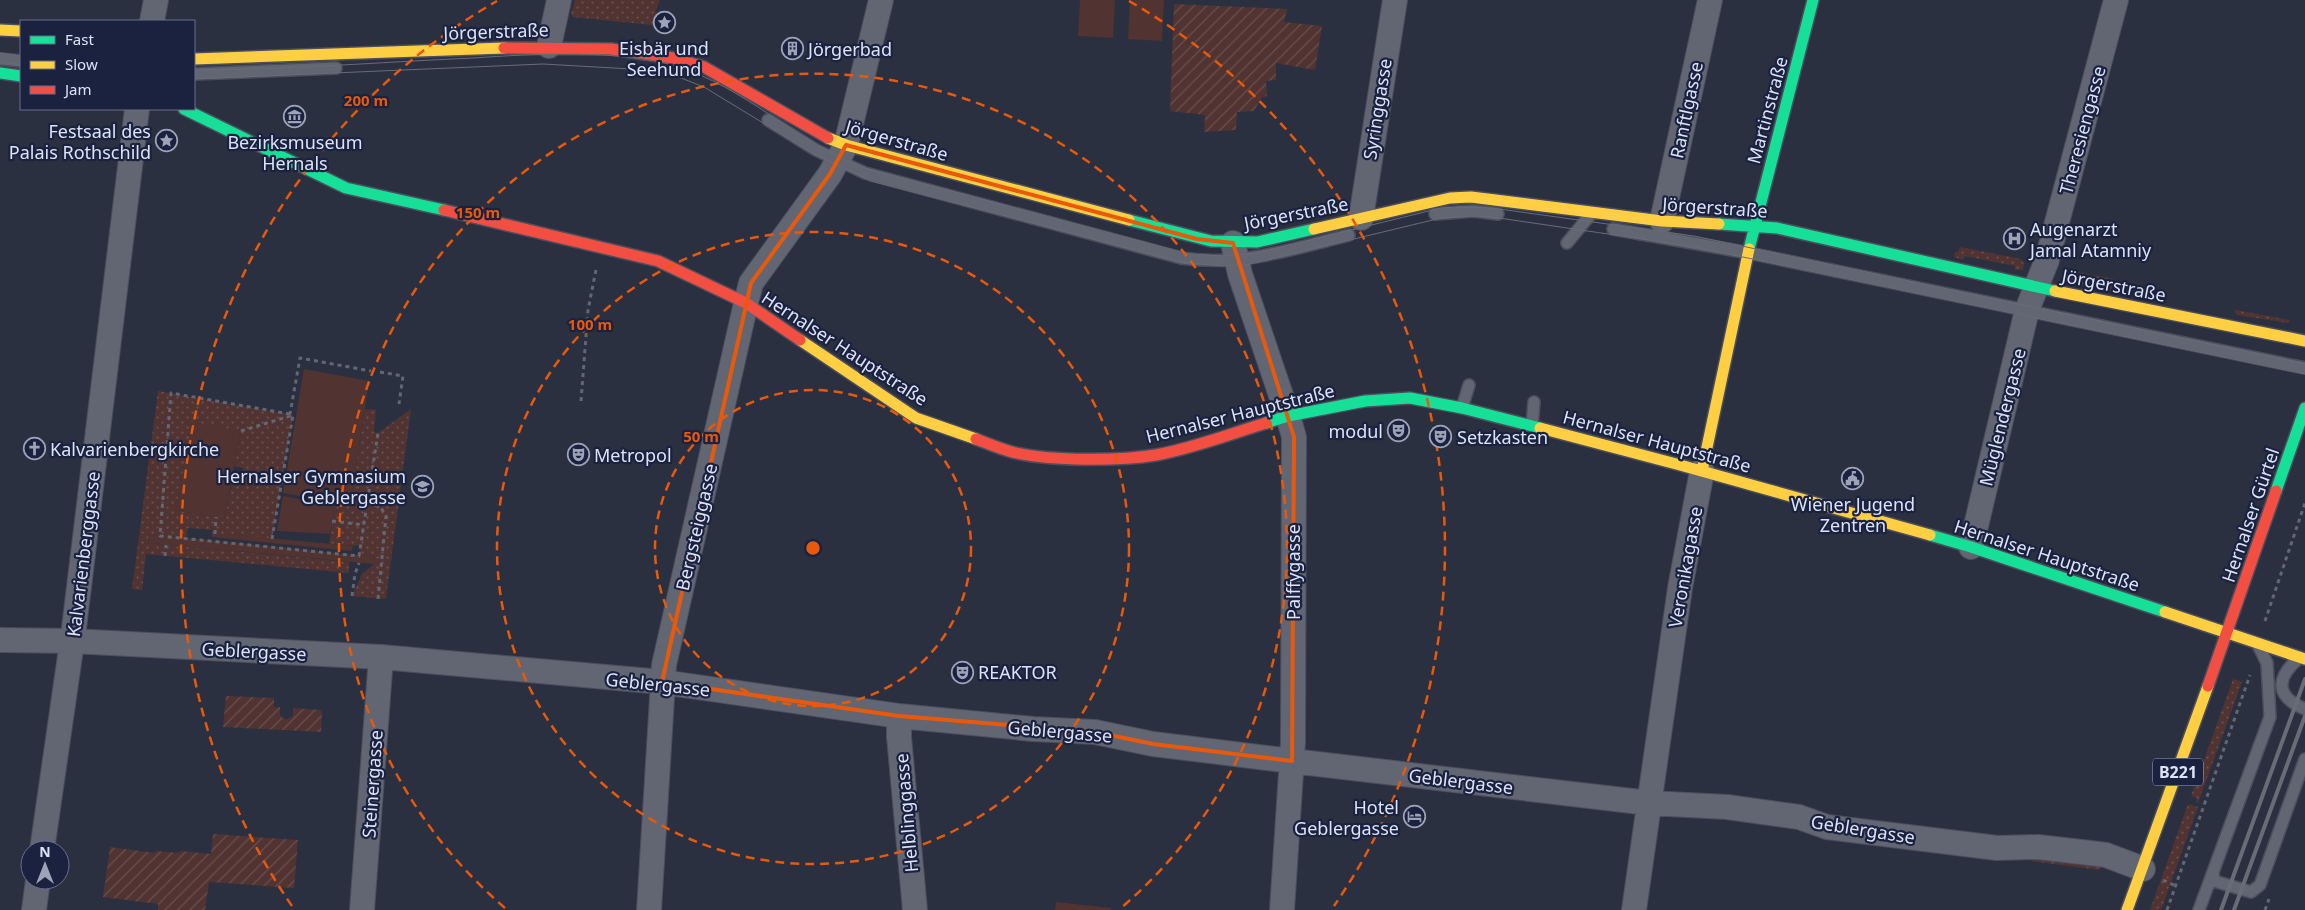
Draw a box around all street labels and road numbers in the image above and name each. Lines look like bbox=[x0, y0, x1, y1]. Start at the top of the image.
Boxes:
street label: Jörgerstraße bbox=[441, 17, 549, 45]
street label: Martinstraße bbox=[1741, 54, 1793, 166]
street label: Syringgasse bbox=[1357, 57, 1397, 161]
street label: Ranftlgasse bbox=[1664, 59, 1708, 161]
street label: Theresiengasse bbox=[2053, 63, 2111, 197]
street label: Jörgerstraße bbox=[841, 113, 951, 166]
street label: Jörgerstraße bbox=[1240, 191, 1350, 235]
street label: Jörgerstraße bbox=[1660, 191, 1768, 223]
street label: Jörgerstraße bbox=[2058, 263, 2168, 307]
street label: Hernalser Hauptstraße bbox=[757, 285, 933, 411]
street label: Müglendergasse bbox=[1973, 345, 2031, 489]
street label: Hernalser Hauptstraße bbox=[1143, 378, 1337, 448]
street label: Hernalser Hauptstraße bbox=[1560, 404, 1754, 478]
street label: Hernalser Gürtel bbox=[2216, 445, 2284, 585]
street label: Bergsteiggasse bbox=[670, 461, 722, 593]
street label: Kalvarienberggasse bbox=[61, 470, 105, 638]
street label: Veronikagasse bbox=[1663, 505, 1707, 629]
street label: Hernalser Hauptstraße bbox=[1951, 514, 2143, 596]
street label: Palffygasse bbox=[1281, 524, 1305, 620]
street label: Geblergasse bbox=[201, 636, 307, 666]
street label: Geblergasse bbox=[605, 667, 711, 701]
street label: Geblergasse bbox=[1007, 714, 1113, 748]
street label: Steinergasse bbox=[356, 729, 388, 839]
street label: Helblinggasse bbox=[889, 753, 923, 873]
road number: B221 bbox=[2153, 759, 2203, 786]
street label: Geblergasse bbox=[1407, 763, 1515, 799]
street label: Geblergasse bbox=[1809, 809, 1917, 849]

